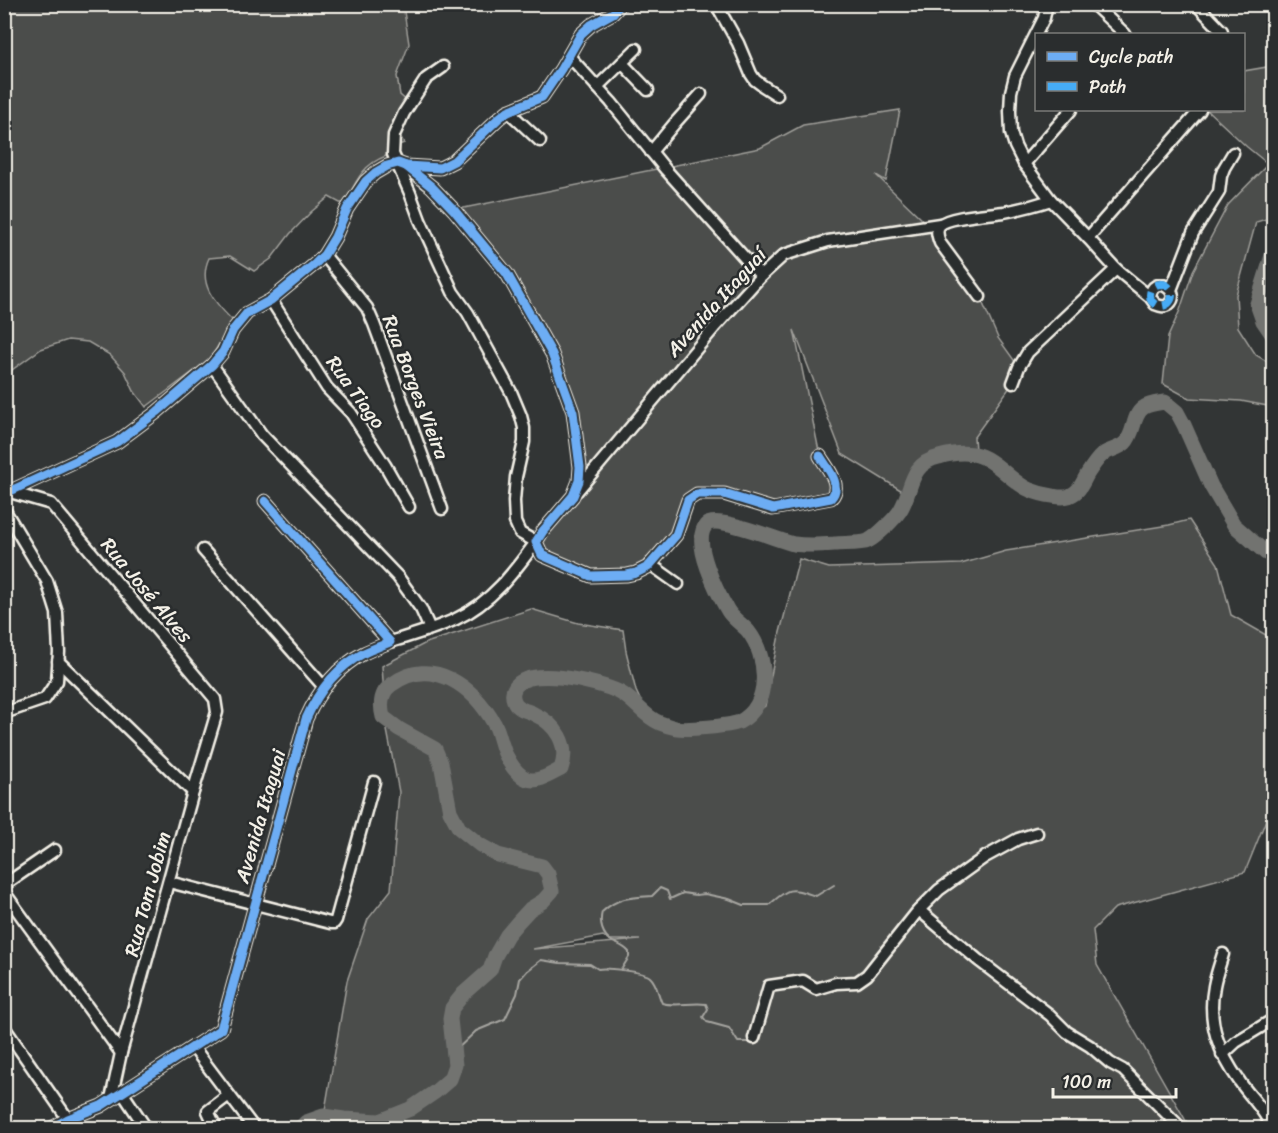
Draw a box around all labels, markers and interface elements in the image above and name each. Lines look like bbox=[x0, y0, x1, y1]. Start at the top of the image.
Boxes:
legend bbox=[1035, 33, 1245, 111]
text: Cycle path bbox=[1089, 41, 1173, 73]
text: Path bbox=[1089, 71, 1126, 103]
street label: Avenida Itaguaí bbox=[657, 238, 777, 366]
street label: Rua Borges Vieira bbox=[372, 310, 460, 465]
street label: Rua Tiago bbox=[317, 348, 395, 437]
street label: Rua José Alves bbox=[92, 529, 202, 652]
street label: Avenida Itaguai bbox=[224, 744, 297, 888]
street label: Rua Tom Jobim bbox=[114, 828, 181, 961]
scale bar bbox=[1053, 1061, 1176, 1099]
text: 100 m bbox=[1062, 1066, 1111, 1098]

